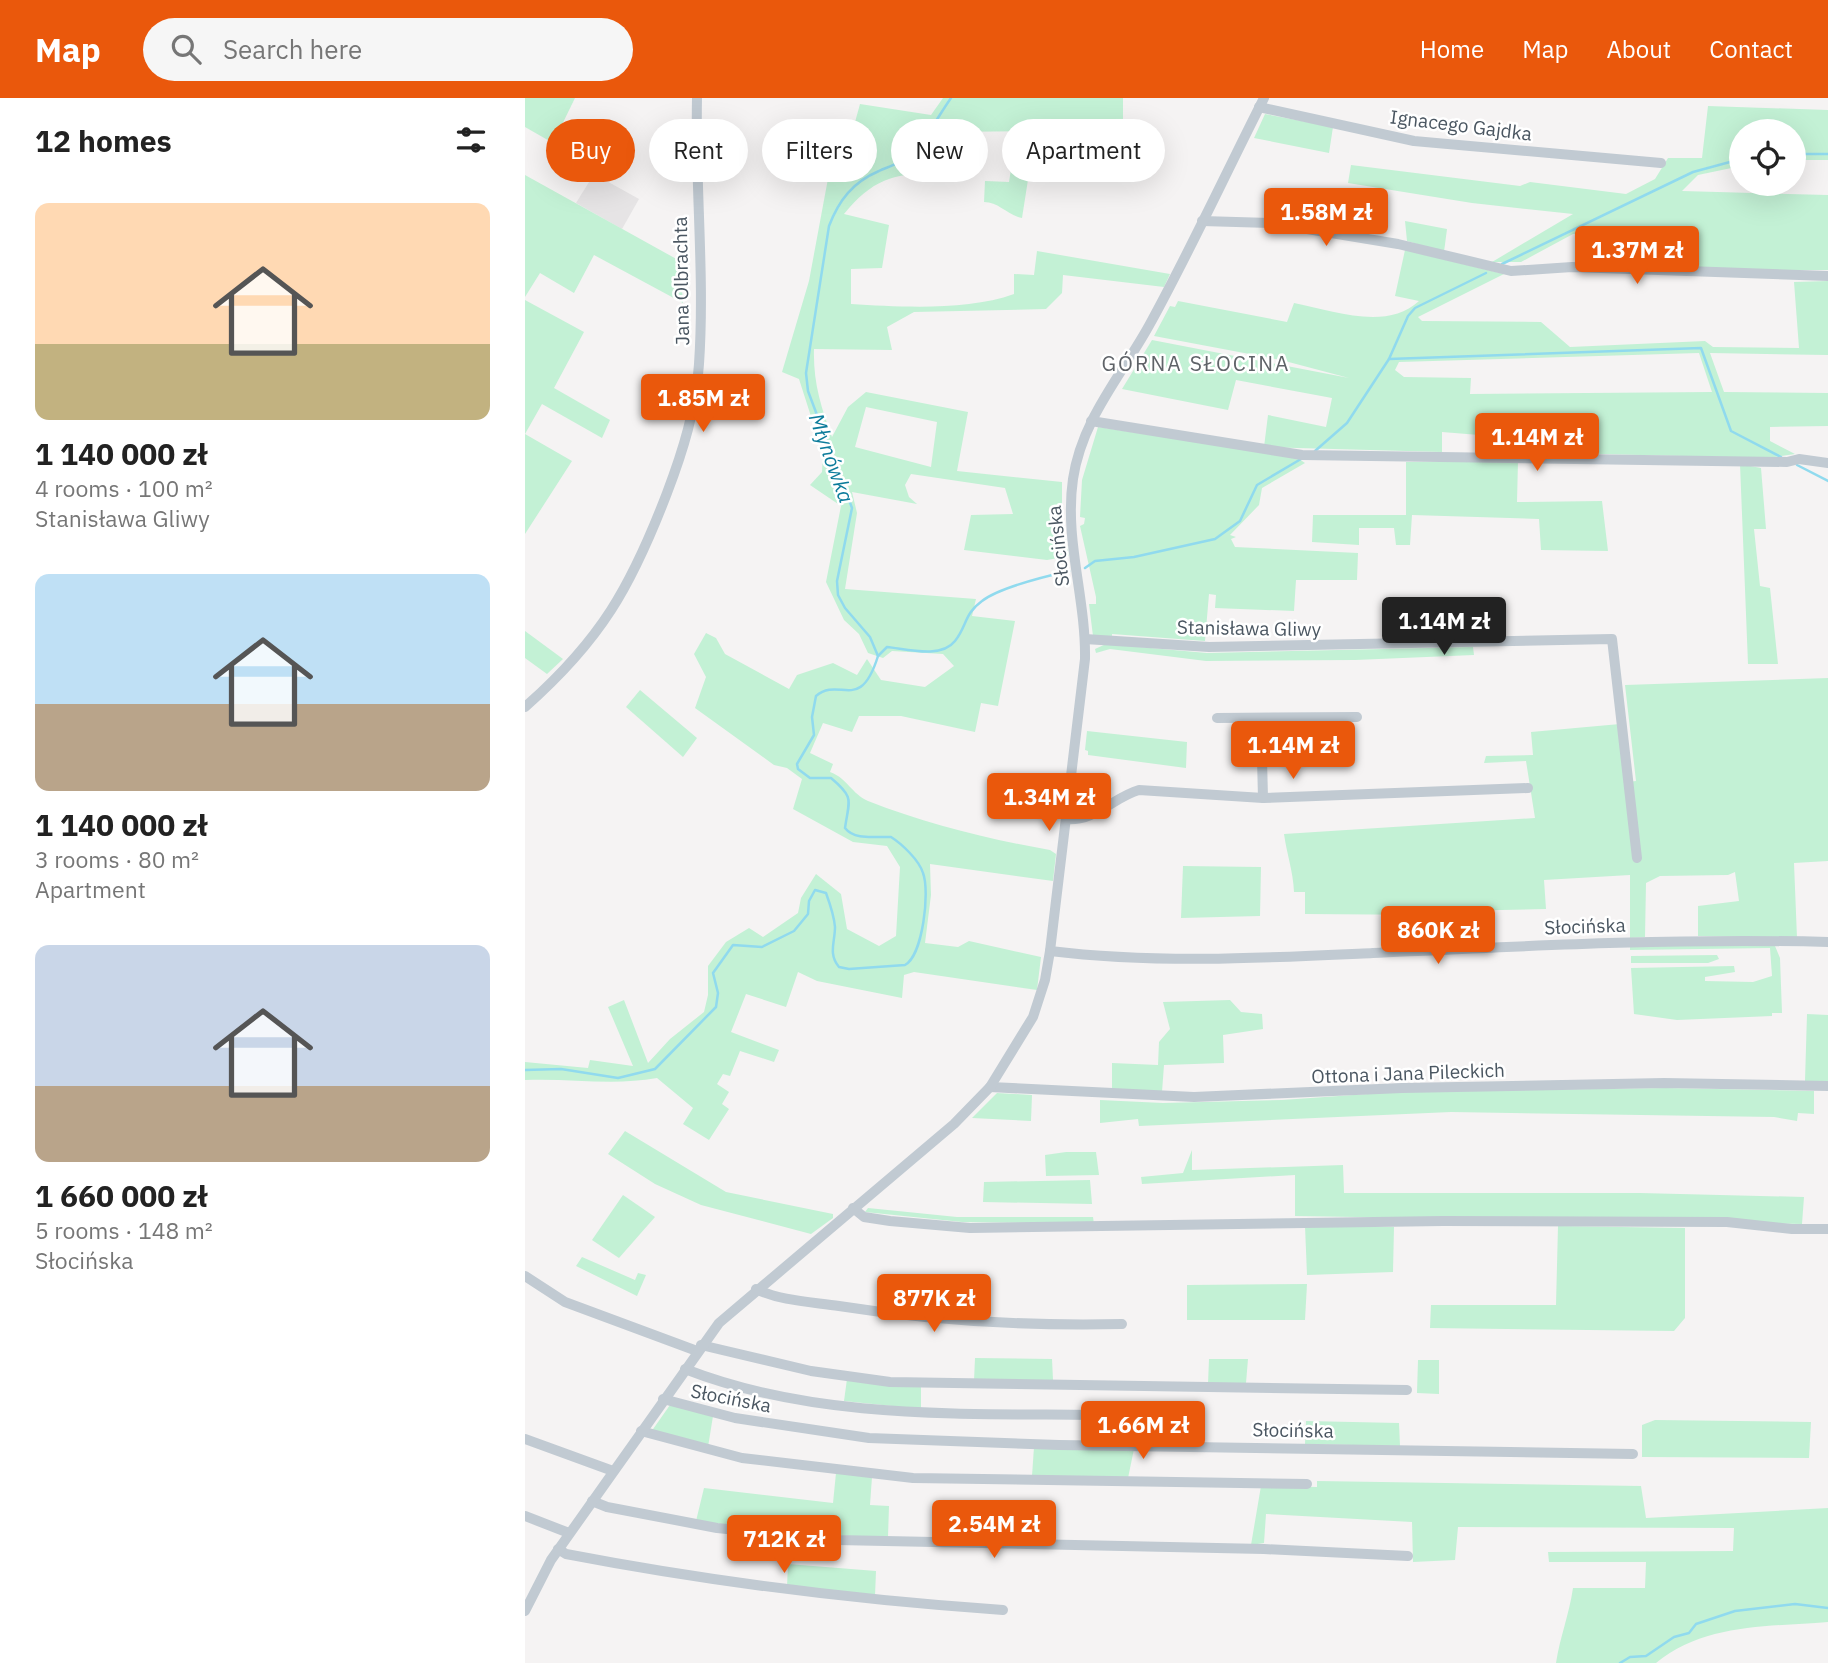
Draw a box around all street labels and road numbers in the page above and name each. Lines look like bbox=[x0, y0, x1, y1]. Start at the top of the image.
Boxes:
street label: Ignacego Gajdka bbox=[1389, 104, 1533, 146]
street label: Jana Olbrachta bbox=[668, 216, 694, 346]
street label: Słocińska bbox=[1042, 504, 1074, 588]
street label: Stanisława Gliwy bbox=[1177, 615, 1322, 641]
street label: Słocińska bbox=[1544, 913, 1626, 939]
street label: Ottona i Jana Pileckich bbox=[1311, 1058, 1505, 1088]
street label: Słocińska bbox=[689, 1378, 773, 1418]
street label: Słocińska bbox=[1252, 1417, 1334, 1443]

